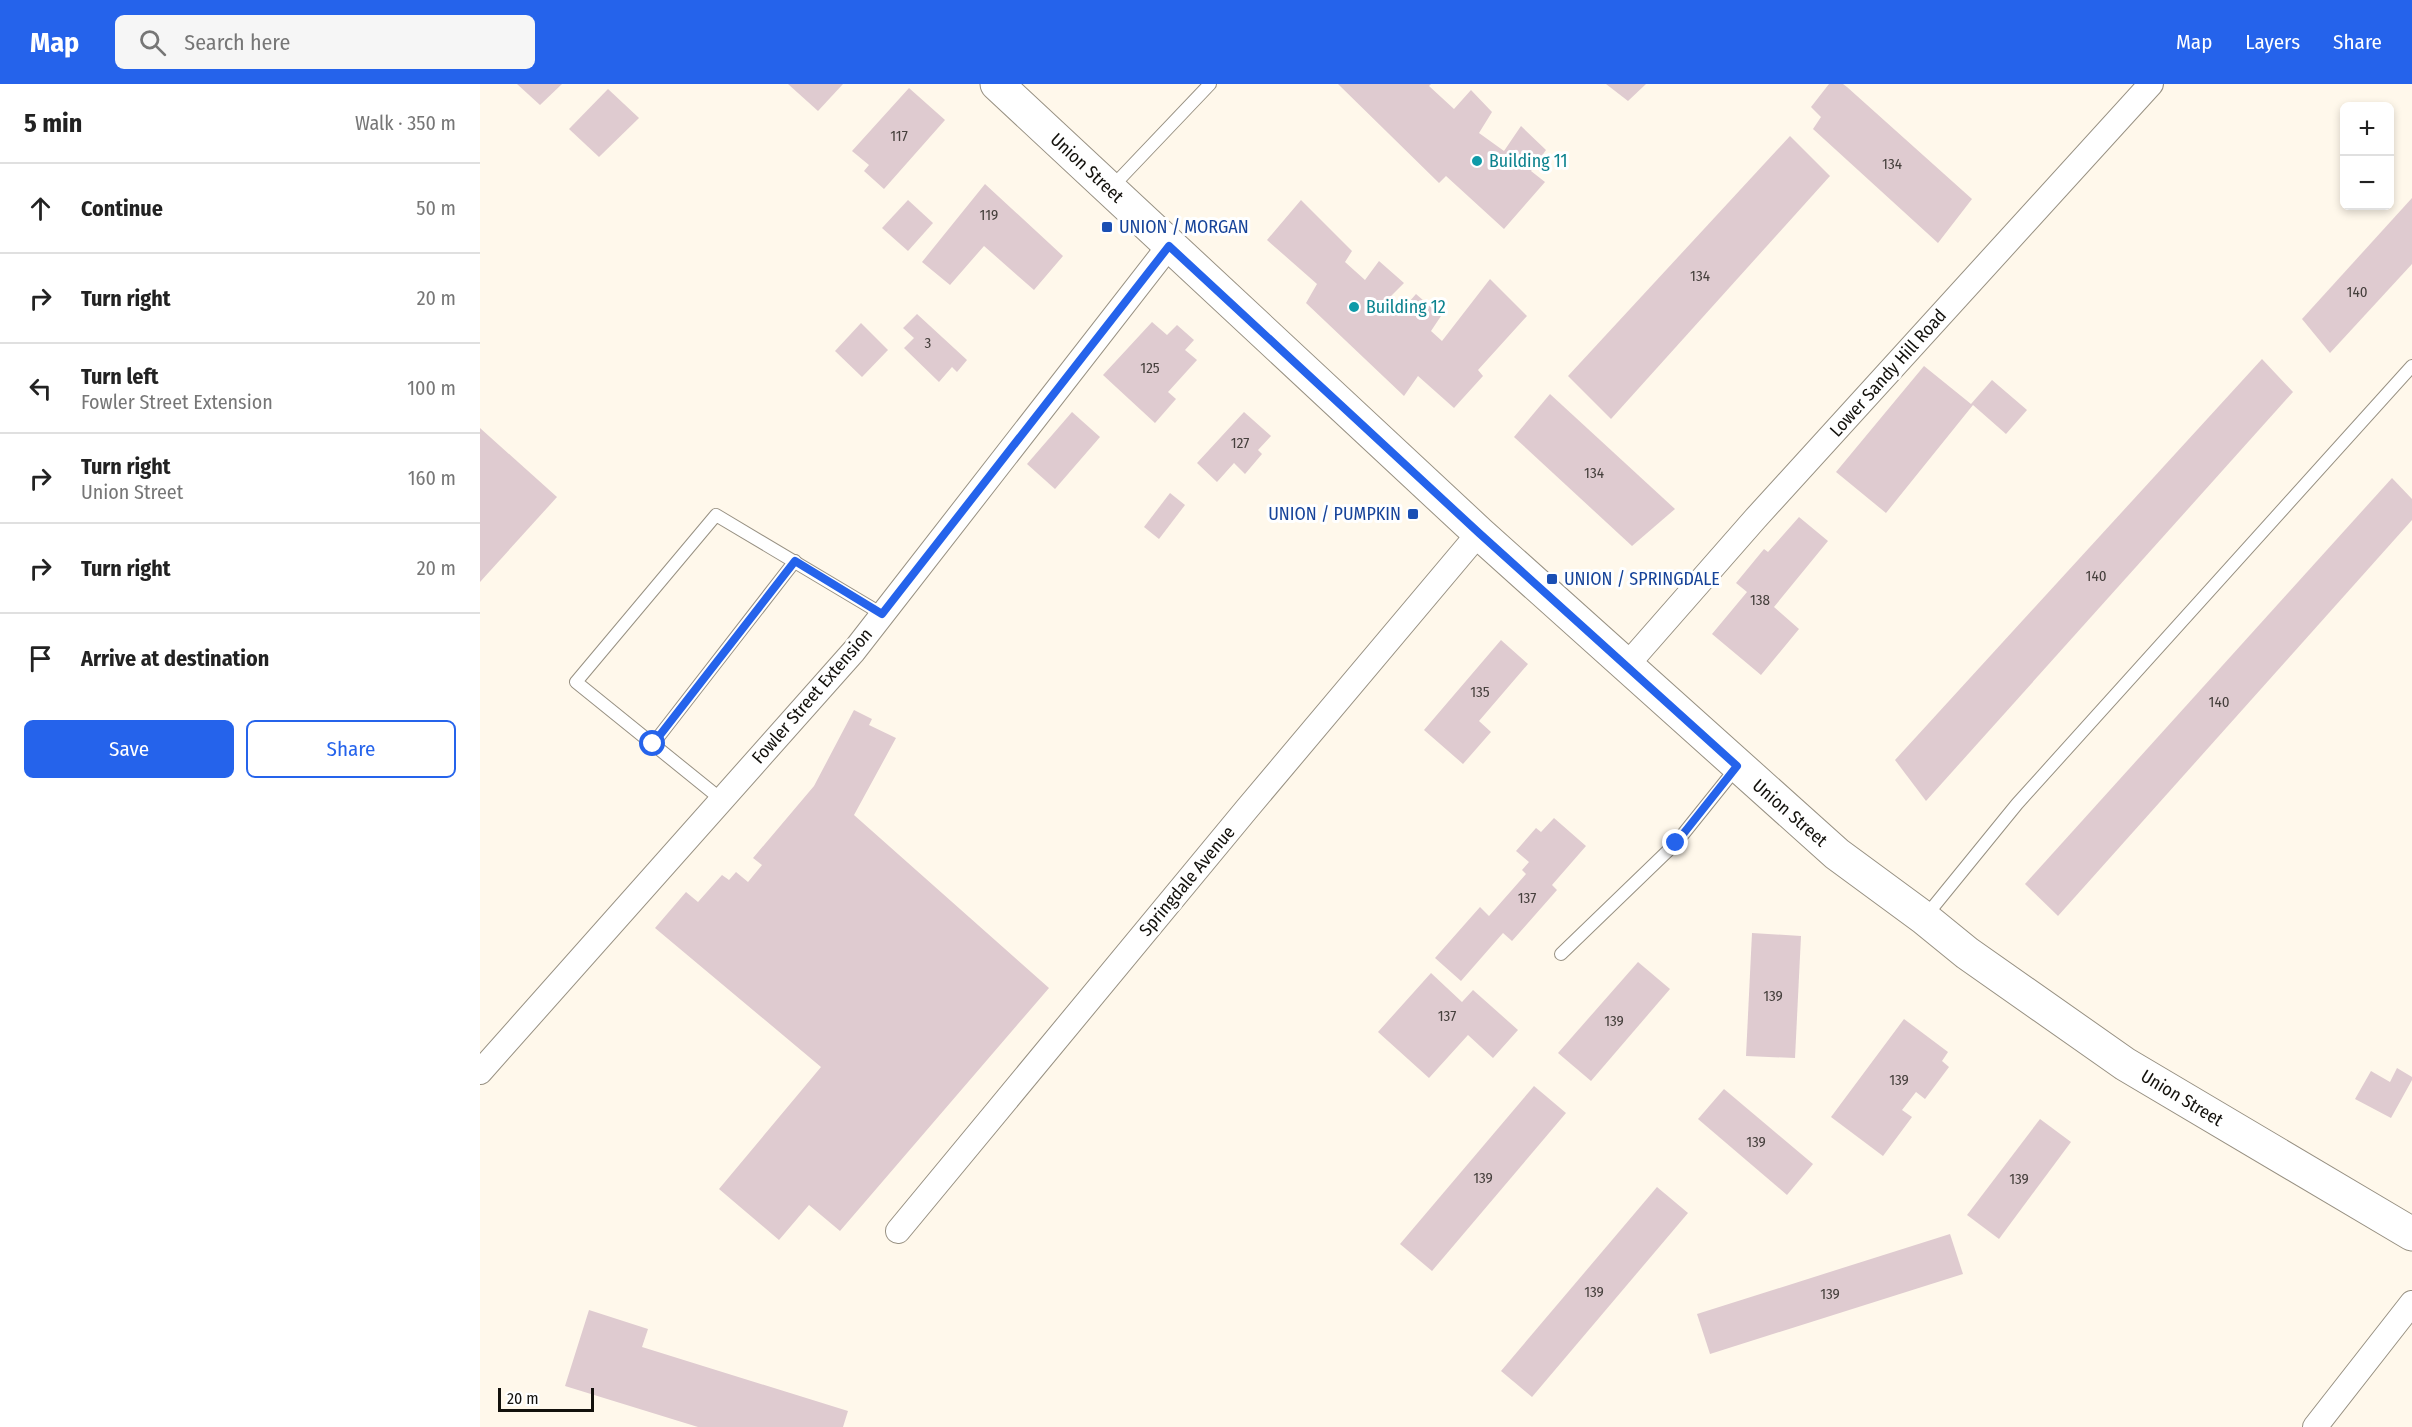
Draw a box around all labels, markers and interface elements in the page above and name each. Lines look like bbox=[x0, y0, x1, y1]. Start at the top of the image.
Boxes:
search box bbox=[115, 15, 535, 69]
text: Map bbox=[30, 26, 79, 59]
icon: search bbox=[136, 26, 169, 59]
text: Search here bbox=[184, 29, 290, 56]
text: Map bbox=[2176, 29, 2212, 55]
text: Layers bbox=[2245, 29, 2300, 55]
text: Share bbox=[2333, 29, 2382, 55]
map controls bbox=[2340, 102, 2394, 210]
button: + bbox=[2340, 102, 2394, 156]
text: 5 min bbox=[24, 108, 82, 139]
text: Walk · 350 m bbox=[355, 111, 456, 135]
house number: 117 bbox=[890, 127, 908, 145]
street label: Union Street bbox=[1046, 129, 1128, 208]
place label: Building 11 bbox=[1489, 150, 1568, 172]
marker: Building 11 bbox=[1470, 154, 1484, 168]
house number: 134 bbox=[1882, 155, 1902, 173]
button: − bbox=[2340, 156, 2394, 210]
icon: ahead bbox=[24, 192, 57, 225]
text: Continue bbox=[81, 195, 163, 222]
text: 50 m bbox=[416, 196, 456, 220]
house number: 119 bbox=[980, 206, 998, 224]
place label: UNION / MORGAN bbox=[1119, 216, 1249, 238]
marker: UNION / MORGAN bbox=[1100, 220, 1114, 234]
house number: 134 bbox=[1690, 267, 1710, 285]
icon: right bbox=[24, 282, 57, 315]
house number: 140 bbox=[2347, 283, 2367, 301]
text: Turn right bbox=[81, 285, 170, 312]
text: 20 m bbox=[417, 286, 456, 310]
place label: Building 12 bbox=[1366, 296, 1446, 318]
marker: Building 12 bbox=[1347, 300, 1361, 314]
street label: Lower Sandy Hill Road bbox=[1825, 305, 1951, 441]
house number: 3 bbox=[925, 334, 932, 352]
house number: 125 bbox=[1140, 359, 1160, 377]
text: Turn left bbox=[81, 363, 159, 390]
icon: left bbox=[24, 372, 57, 405]
text: 100 m bbox=[407, 376, 456, 400]
text: Fowler Street Extension bbox=[81, 390, 273, 414]
house number: 127 bbox=[1231, 434, 1249, 452]
text: Turn right bbox=[81, 453, 170, 480]
icon: right bbox=[24, 462, 57, 495]
house number: 134 bbox=[1584, 464, 1604, 482]
text: 160 m bbox=[408, 466, 456, 490]
text: Union Street bbox=[81, 480, 183, 504]
place label: UNION / PUMPKIN bbox=[1268, 503, 1401, 525]
marker: UNION / PUMPKIN bbox=[1406, 507, 1420, 521]
icon: right bbox=[24, 552, 57, 585]
text: Turn right bbox=[81, 555, 170, 582]
text: 20 m bbox=[417, 556, 456, 580]
house number: 140 bbox=[2086, 567, 2106, 585]
place label: UNION / SPRINGDALE bbox=[1564, 568, 1720, 590]
marker: UNION / SPRINGDALE bbox=[1545, 572, 1559, 586]
house number: 138 bbox=[1750, 591, 1770, 609]
street label: Fowler Street Extension bbox=[747, 624, 877, 768]
icon: arrive bbox=[24, 642, 57, 675]
text: Arrive at destination bbox=[81, 645, 269, 672]
house number: 135 bbox=[1470, 683, 1490, 701]
house number: 140 bbox=[2209, 693, 2229, 711]
button: Save bbox=[24, 720, 234, 778]
button: Share bbox=[246, 720, 456, 778]
route start bbox=[639, 730, 665, 756]
street label: Union Street bbox=[1748, 774, 1832, 852]
street label: Springdale Avenue bbox=[1134, 821, 1240, 941]
route end bbox=[1662, 829, 1688, 855]
house number: 137 bbox=[1518, 889, 1536, 907]
house number: 139 bbox=[1763, 987, 1783, 1005]
house number: 137 bbox=[1438, 1007, 1456, 1025]
house number: 139 bbox=[1604, 1012, 1624, 1030]
street label: Union Street bbox=[2137, 1065, 2227, 1131]
house number: 139 bbox=[1889, 1071, 1909, 1089]
house number: 139 bbox=[1746, 1133, 1766, 1151]
house number: 139 bbox=[1473, 1169, 1493, 1187]
house number: 139 bbox=[2009, 1170, 2029, 1188]
house number: 139 bbox=[1584, 1283, 1604, 1301]
house number: 139 bbox=[1820, 1285, 1840, 1303]
scale bar bbox=[498, 1385, 594, 1412]
text: 20 m bbox=[507, 1389, 538, 1408]

